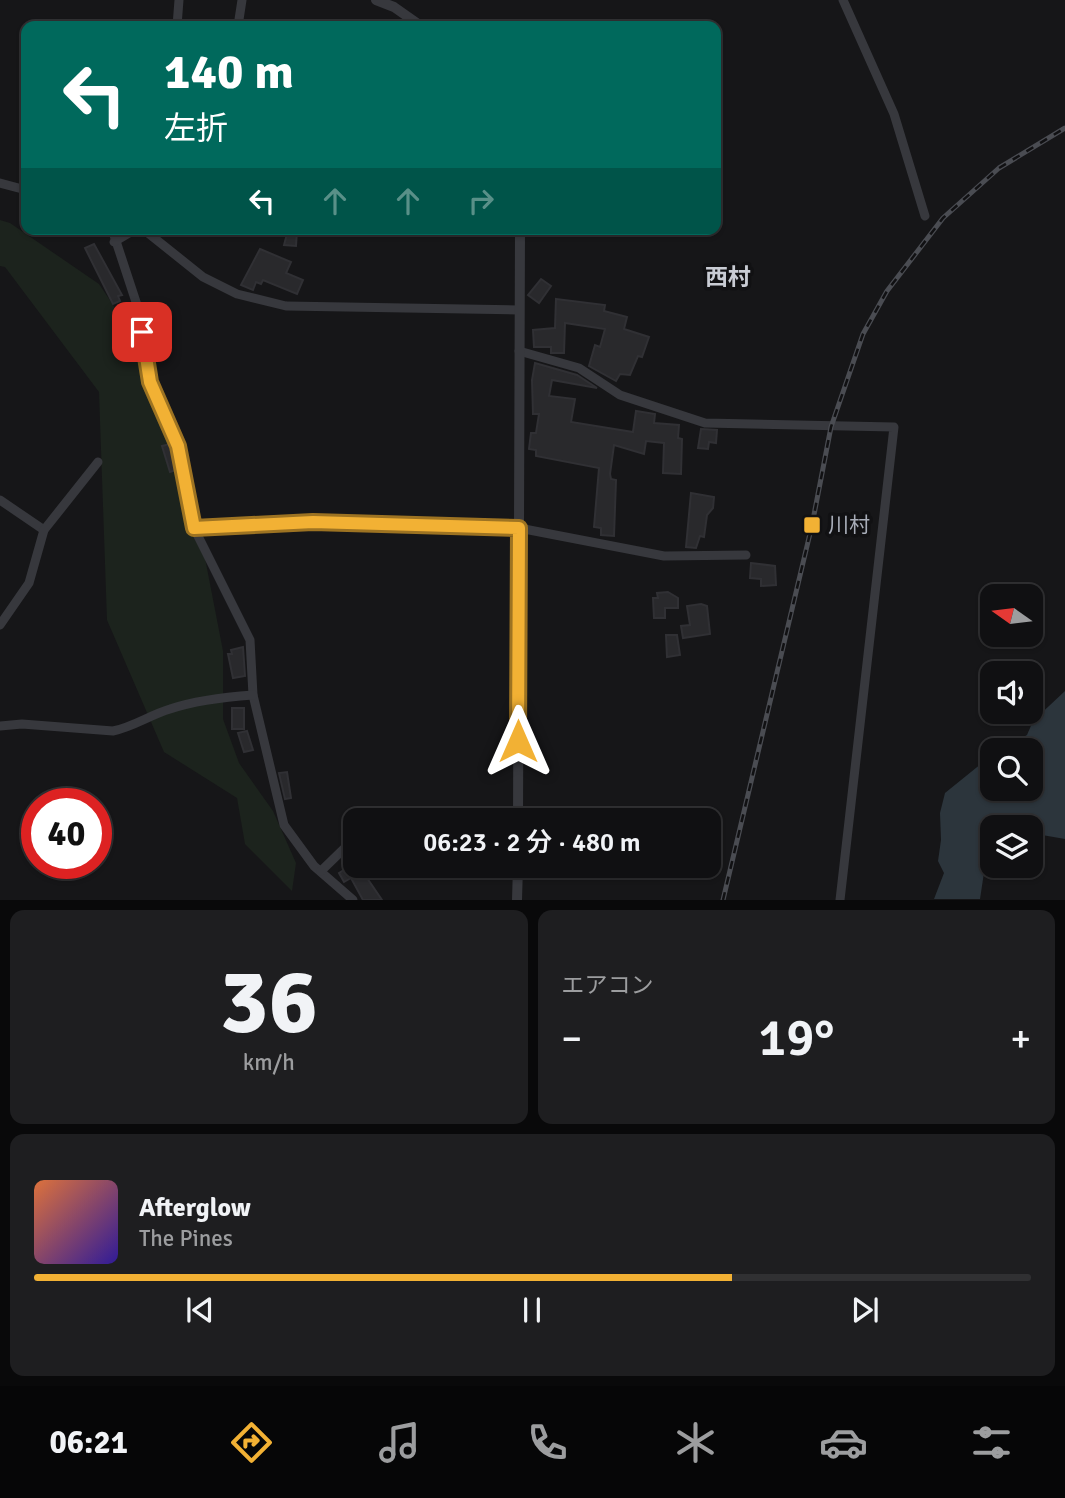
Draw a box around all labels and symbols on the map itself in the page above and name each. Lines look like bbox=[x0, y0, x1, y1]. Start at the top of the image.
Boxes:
district label: 西村 bbox=[705, 263, 751, 292]
pin bbox=[112, 302, 172, 362]
place label: 川村 bbox=[828, 512, 870, 538]
marker: 川村 bbox=[802, 515, 822, 535]
north arrow bbox=[980, 584, 1043, 648]
position arrow bbox=[481, 704, 555, 778]
speed limit sign: 40 bbox=[21, 788, 112, 879]

